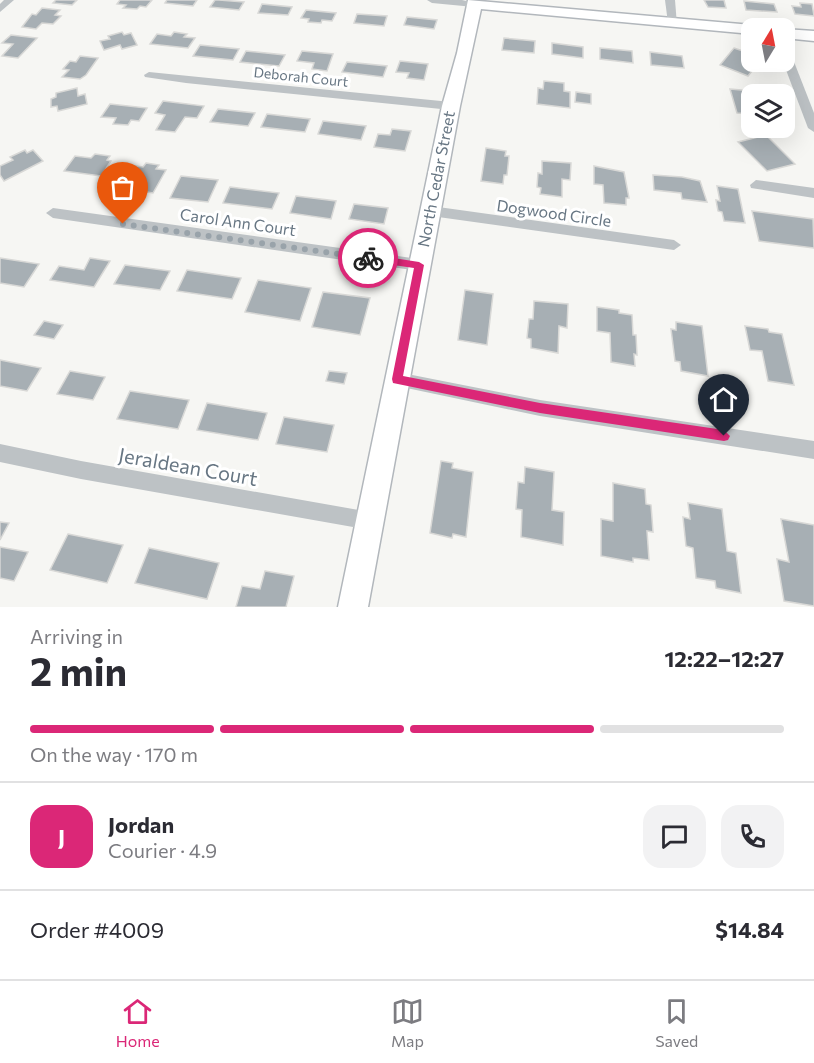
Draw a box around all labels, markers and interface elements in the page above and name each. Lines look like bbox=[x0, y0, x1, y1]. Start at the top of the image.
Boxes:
north arrow bbox=[741, 18, 795, 72]
map controls bbox=[741, 18, 795, 138]
street label: Deborah Court bbox=[253, 63, 349, 90]
button: layers bbox=[741, 84, 795, 138]
street label: North Cedar Street bbox=[413, 109, 458, 249]
pin bbox=[97, 162, 148, 224]
icon: bag bbox=[106, 171, 139, 204]
street label: Dogwood Circle bbox=[496, 195, 613, 230]
street label: Carol Ann Court bbox=[179, 204, 298, 239]
courier bbox=[338, 228, 398, 288]
icon: bike bbox=[352, 242, 385, 275]
pin bbox=[698, 374, 749, 436]
icon: home bbox=[707, 383, 740, 416]
street label: Jeraldean Court bbox=[117, 442, 259, 490]
text: Arriving in bbox=[30, 624, 123, 648]
text: 12:22–12:27 bbox=[664, 645, 784, 672]
text: 2 min bbox=[30, 646, 127, 694]
text: On the way · 170 m bbox=[30, 742, 198, 766]
button: chat bbox=[643, 805, 706, 868]
button: phone bbox=[721, 805, 784, 868]
text: Jordan bbox=[108, 811, 174, 838]
text: J bbox=[58, 823, 65, 850]
text: Courier · 4.9 bbox=[108, 838, 217, 862]
text: Order #4009 bbox=[30, 916, 164, 943]
text: $14.84 bbox=[715, 916, 784, 943]
tab: Home bbox=[116, 995, 160, 1050]
tab: Map bbox=[391, 995, 424, 1050]
tab: Saved bbox=[655, 995, 698, 1050]

